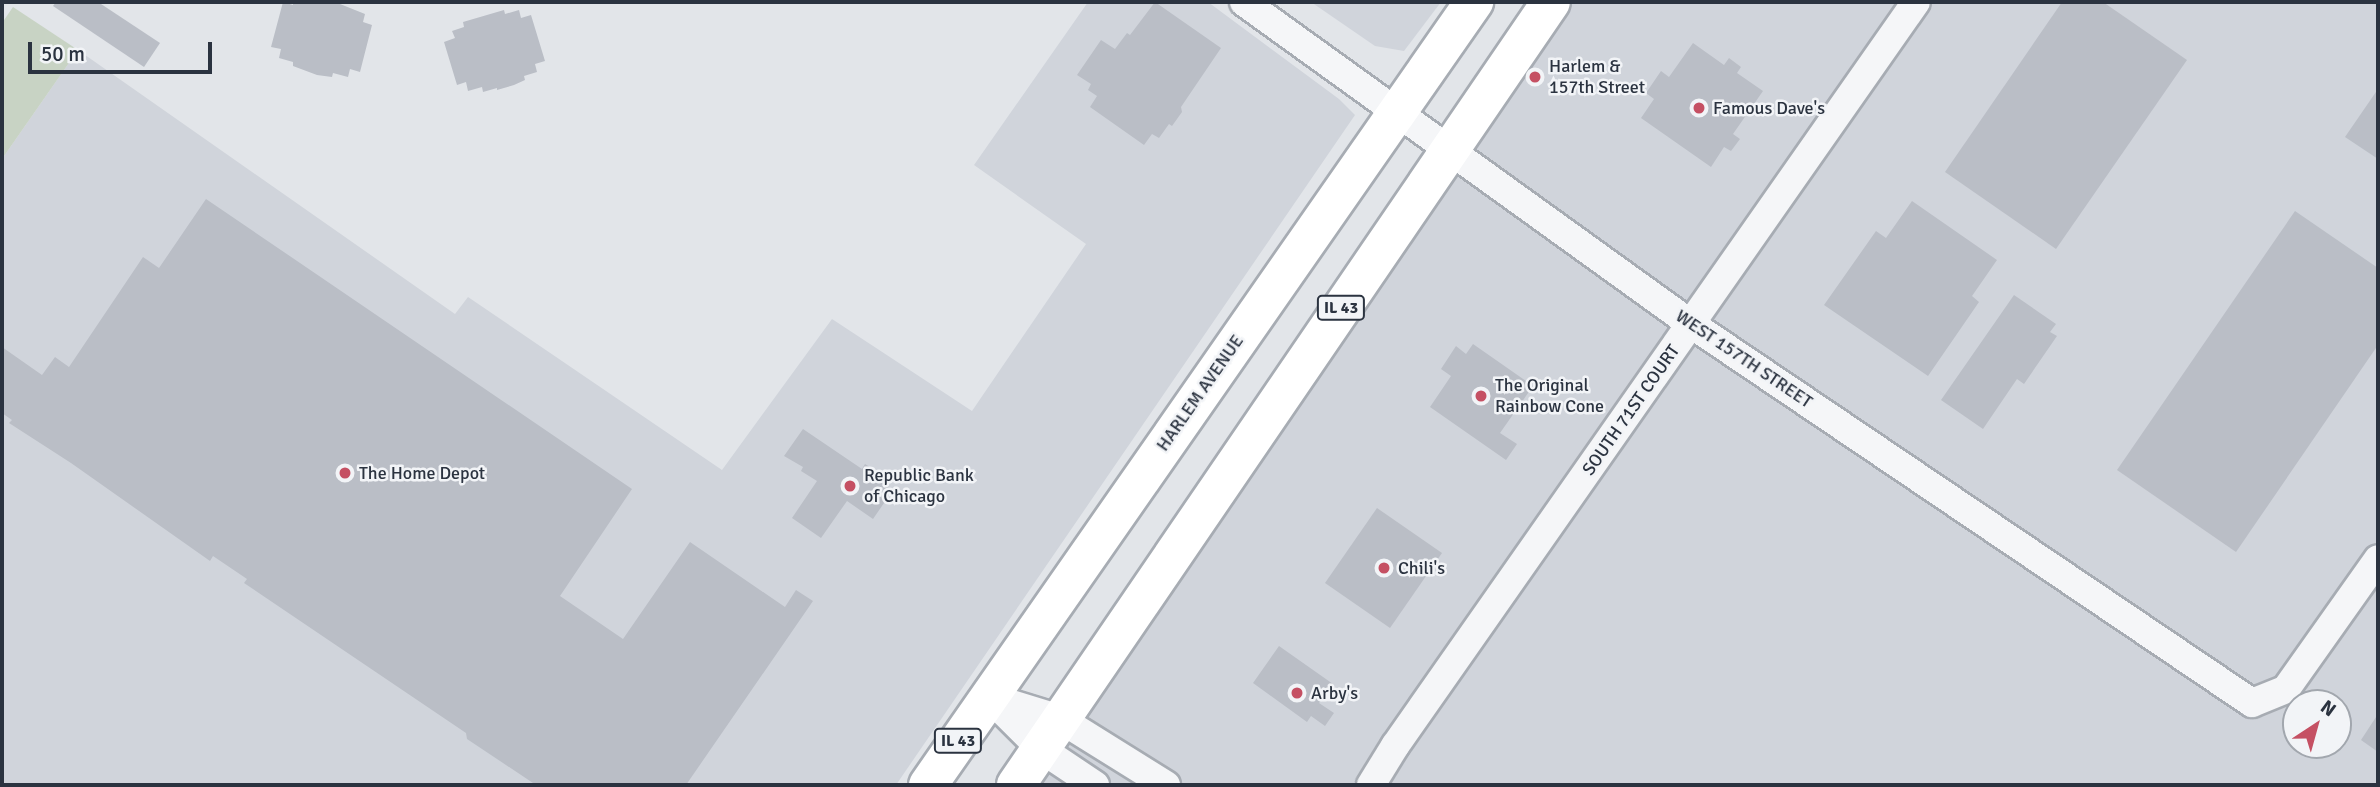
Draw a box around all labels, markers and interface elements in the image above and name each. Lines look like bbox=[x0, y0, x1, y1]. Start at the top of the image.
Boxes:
scale bar bbox=[32, 28, 215, 72]
text: 50 m bbox=[41, 41, 85, 67]
place label: Harlem & 157th Street bbox=[1549, 56, 1645, 98]
marker: Harlem & 157th Street bbox=[1527, 69, 1543, 85]
place label: Famous Dave's bbox=[1713, 97, 1825, 119]
marker: Famous Dave's bbox=[1691, 100, 1707, 116]
road number: IL 43 bbox=[1316, 296, 1366, 320]
street label: WEST 157TH STREET bbox=[1671, 305, 1817, 413]
street label: HARLEM AVENUE bbox=[1152, 331, 1248, 455]
street label: SOUTH 71ST COURT bbox=[1578, 340, 1684, 480]
place label: The Original Rainbow Cone bbox=[1495, 375, 1604, 418]
marker: The Original Rainbow Cone bbox=[1473, 388, 1489, 404]
place label: The Home Depot bbox=[359, 462, 485, 484]
marker: The Home Depot bbox=[337, 465, 353, 481]
place label: Republic Bank of Chicago bbox=[864, 465, 974, 508]
marker: Republic Bank of Chicago bbox=[842, 478, 858, 494]
place label: Chili's bbox=[1398, 557, 1445, 579]
marker: Chili's bbox=[1376, 560, 1392, 576]
place label: Arby's bbox=[1311, 682, 1358, 704]
marker: Arby's bbox=[1289, 685, 1305, 701]
north arrow bbox=[2282, 689, 2352, 759]
text: N bbox=[2316, 695, 2341, 722]
road number: IL 43 bbox=[934, 728, 982, 754]

